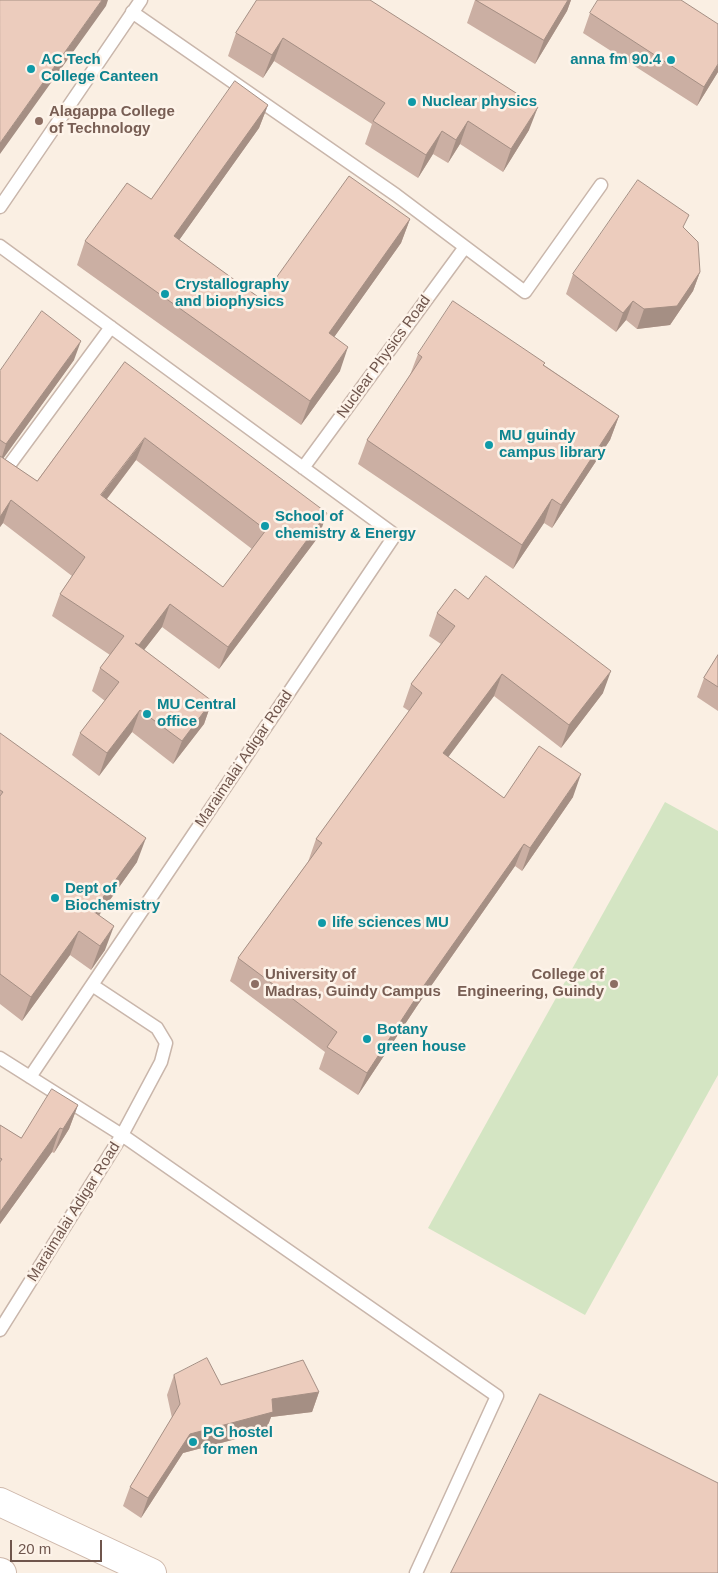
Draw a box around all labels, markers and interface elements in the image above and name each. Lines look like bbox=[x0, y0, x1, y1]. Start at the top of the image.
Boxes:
place label: AC Tech College Canteen bbox=[41, 51, 159, 86]
place label: anna fm 90.4 bbox=[570, 51, 661, 69]
marker: anna fm 90.4 bbox=[665, 54, 677, 66]
marker: AC Tech College Canteen bbox=[25, 63, 37, 75]
place label: Nuclear physics bbox=[422, 93, 537, 111]
marker: Nuclear physics bbox=[406, 96, 418, 108]
place label: Alagappa College of Technology bbox=[49, 103, 175, 138]
marker: Alagappa College of Technology bbox=[33, 115, 45, 127]
place label: Crystallography and biophysics bbox=[175, 276, 289, 311]
marker: Crystallography and biophysics bbox=[159, 288, 171, 300]
street label: Nuclear Physics Road bbox=[333, 292, 435, 422]
place label: MU guindy campus library bbox=[499, 427, 606, 462]
marker: MU guindy campus library bbox=[483, 439, 495, 451]
place label: School of chemistry & Energy bbox=[275, 508, 416, 543]
marker: School of chemistry & Energy bbox=[259, 520, 271, 532]
street label: Maraimalai Adigar Road bbox=[192, 687, 296, 831]
place label: MU Central office bbox=[157, 696, 236, 731]
marker: MU Central office bbox=[141, 708, 153, 720]
place label: Dept of Biochemistry bbox=[65, 880, 160, 915]
marker: Dept of Biochemistry bbox=[49, 892, 61, 904]
place label: life sciences MU bbox=[332, 914, 449, 932]
marker: life sciences MU bbox=[316, 917, 328, 929]
place label: University of Madras, Guindy Campus bbox=[265, 966, 441, 1001]
place label: College of Engineering, Guindy bbox=[457, 966, 604, 1001]
marker: University of Madras, Guindy Campus bbox=[249, 978, 261, 990]
marker: College of Engineering, Guindy bbox=[608, 978, 620, 990]
place label: Botany green house bbox=[377, 1021, 466, 1056]
marker: Botany green house bbox=[361, 1033, 373, 1045]
street label: Maraimalai Adigar Road bbox=[24, 1139, 124, 1285]
place label: PG hostel for men bbox=[203, 1424, 273, 1459]
marker: PG hostel for men bbox=[187, 1436, 199, 1448]
scale bar bbox=[12, 1530, 105, 1562]
text: 20 m bbox=[18, 1540, 51, 1557]

